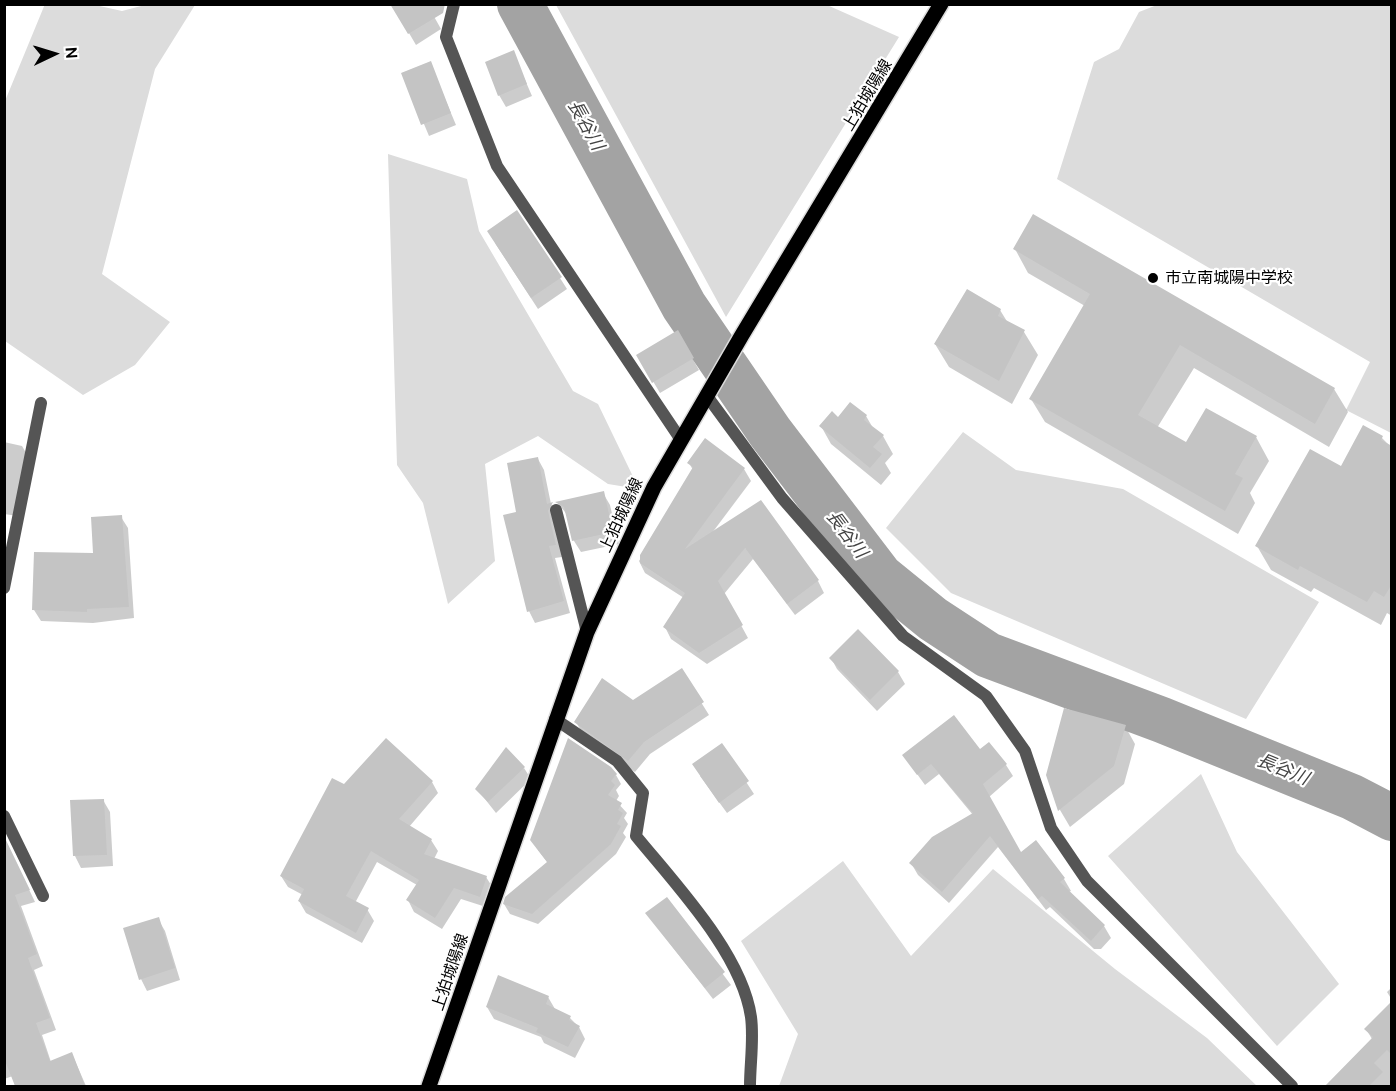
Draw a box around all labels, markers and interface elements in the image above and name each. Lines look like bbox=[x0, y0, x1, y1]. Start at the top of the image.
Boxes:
north arrow bbox=[24, 24, 84, 84]
text: N bbox=[63, 46, 81, 59]
street label: 上狛城陽線 bbox=[838, 56, 896, 134]
water label: 長谷川 bbox=[563, 96, 609, 154]
place label: 市立南城陽中学校 bbox=[1165, 268, 1293, 288]
marker: 市立南城陽中学校 bbox=[1146, 271, 1160, 285]
street label: 上狛城陽線 bbox=[595, 475, 647, 555]
water label: 長谷川 bbox=[822, 506, 872, 562]
water label: 長谷川 bbox=[1254, 749, 1312, 789]
street label: 上狛城陽線 bbox=[428, 931, 472, 1013]

